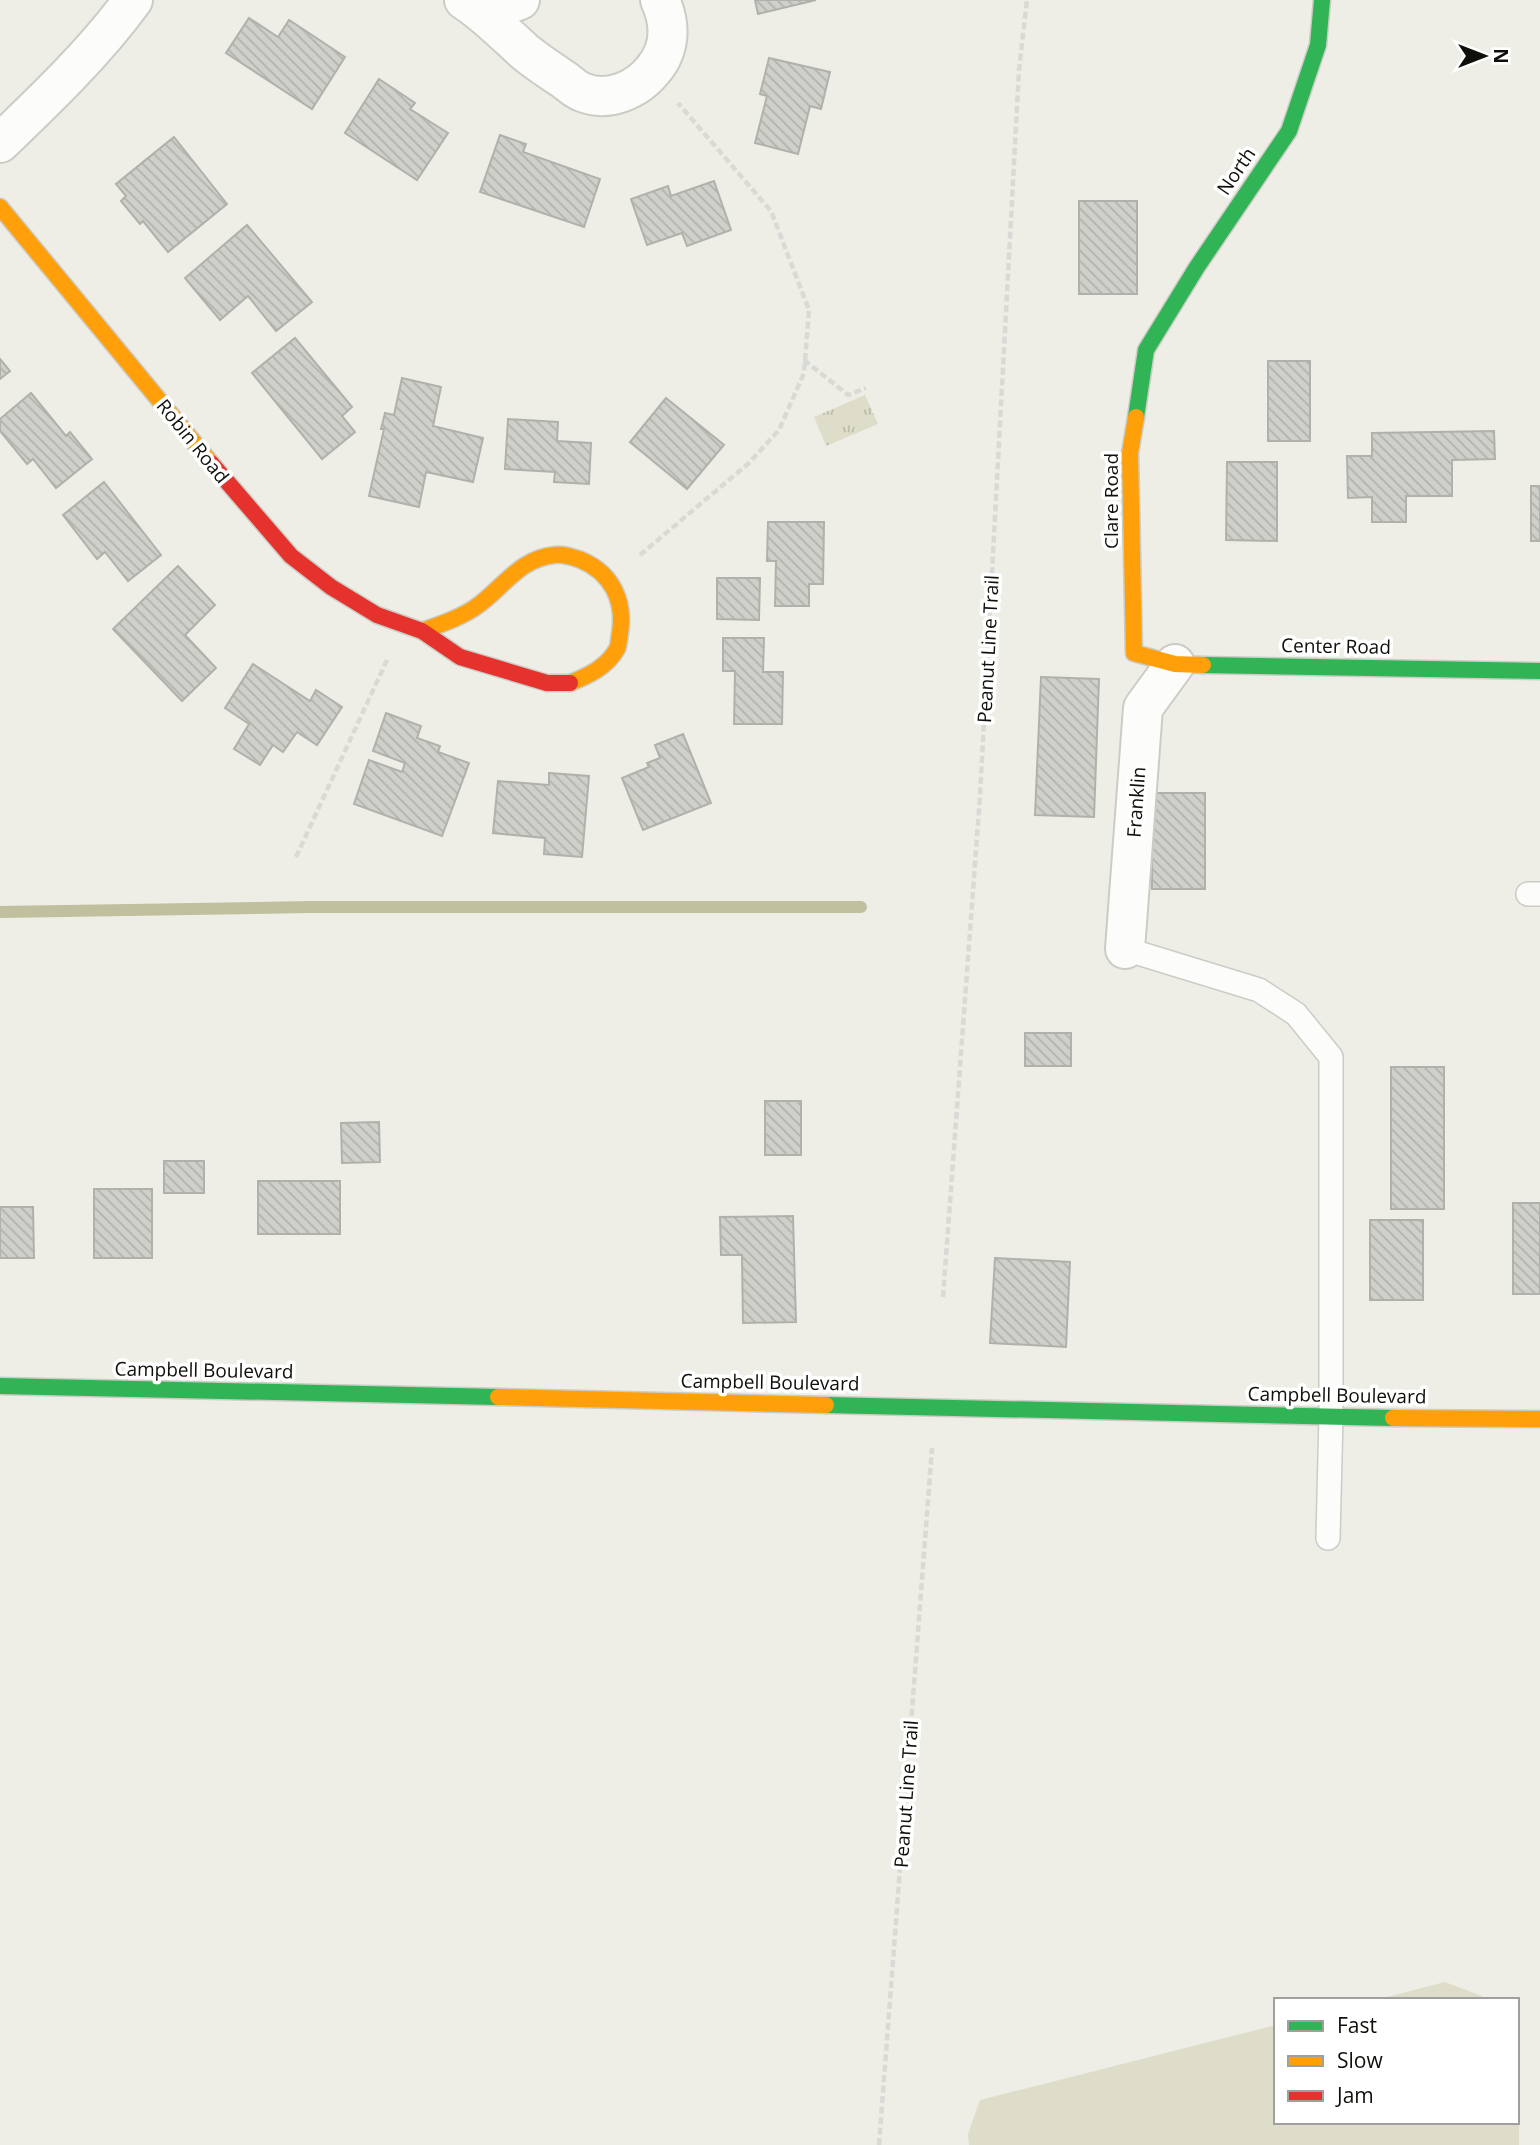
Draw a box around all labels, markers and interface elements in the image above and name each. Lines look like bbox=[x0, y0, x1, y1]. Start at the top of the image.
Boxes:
north arrow bbox=[1449, 21, 1519, 91]
text: N bbox=[1488, 48, 1514, 64]
street label: North bbox=[1211, 142, 1261, 200]
street label: Robin Road bbox=[151, 393, 235, 489]
street label: Clare Road bbox=[1098, 453, 1124, 549]
street label: Peanut Line Trail bbox=[971, 574, 1005, 724]
street label: Center Road bbox=[1281, 632, 1391, 660]
street label: Franklin bbox=[1121, 766, 1151, 838]
street label: Campbell Boulevard bbox=[114, 1355, 294, 1385]
street label: Campbell Boulevard bbox=[680, 1367, 860, 1397]
street label: Campbell Boulevard bbox=[1247, 1380, 1427, 1410]
street label: Peanut Line Trail bbox=[888, 1719, 924, 1869]
legend bbox=[1274, 1998, 1519, 2124]
text: Fast bbox=[1337, 2011, 1377, 2039]
text: Slow bbox=[1337, 2046, 1383, 2074]
text: Jam bbox=[1335, 2081, 1374, 2109]

